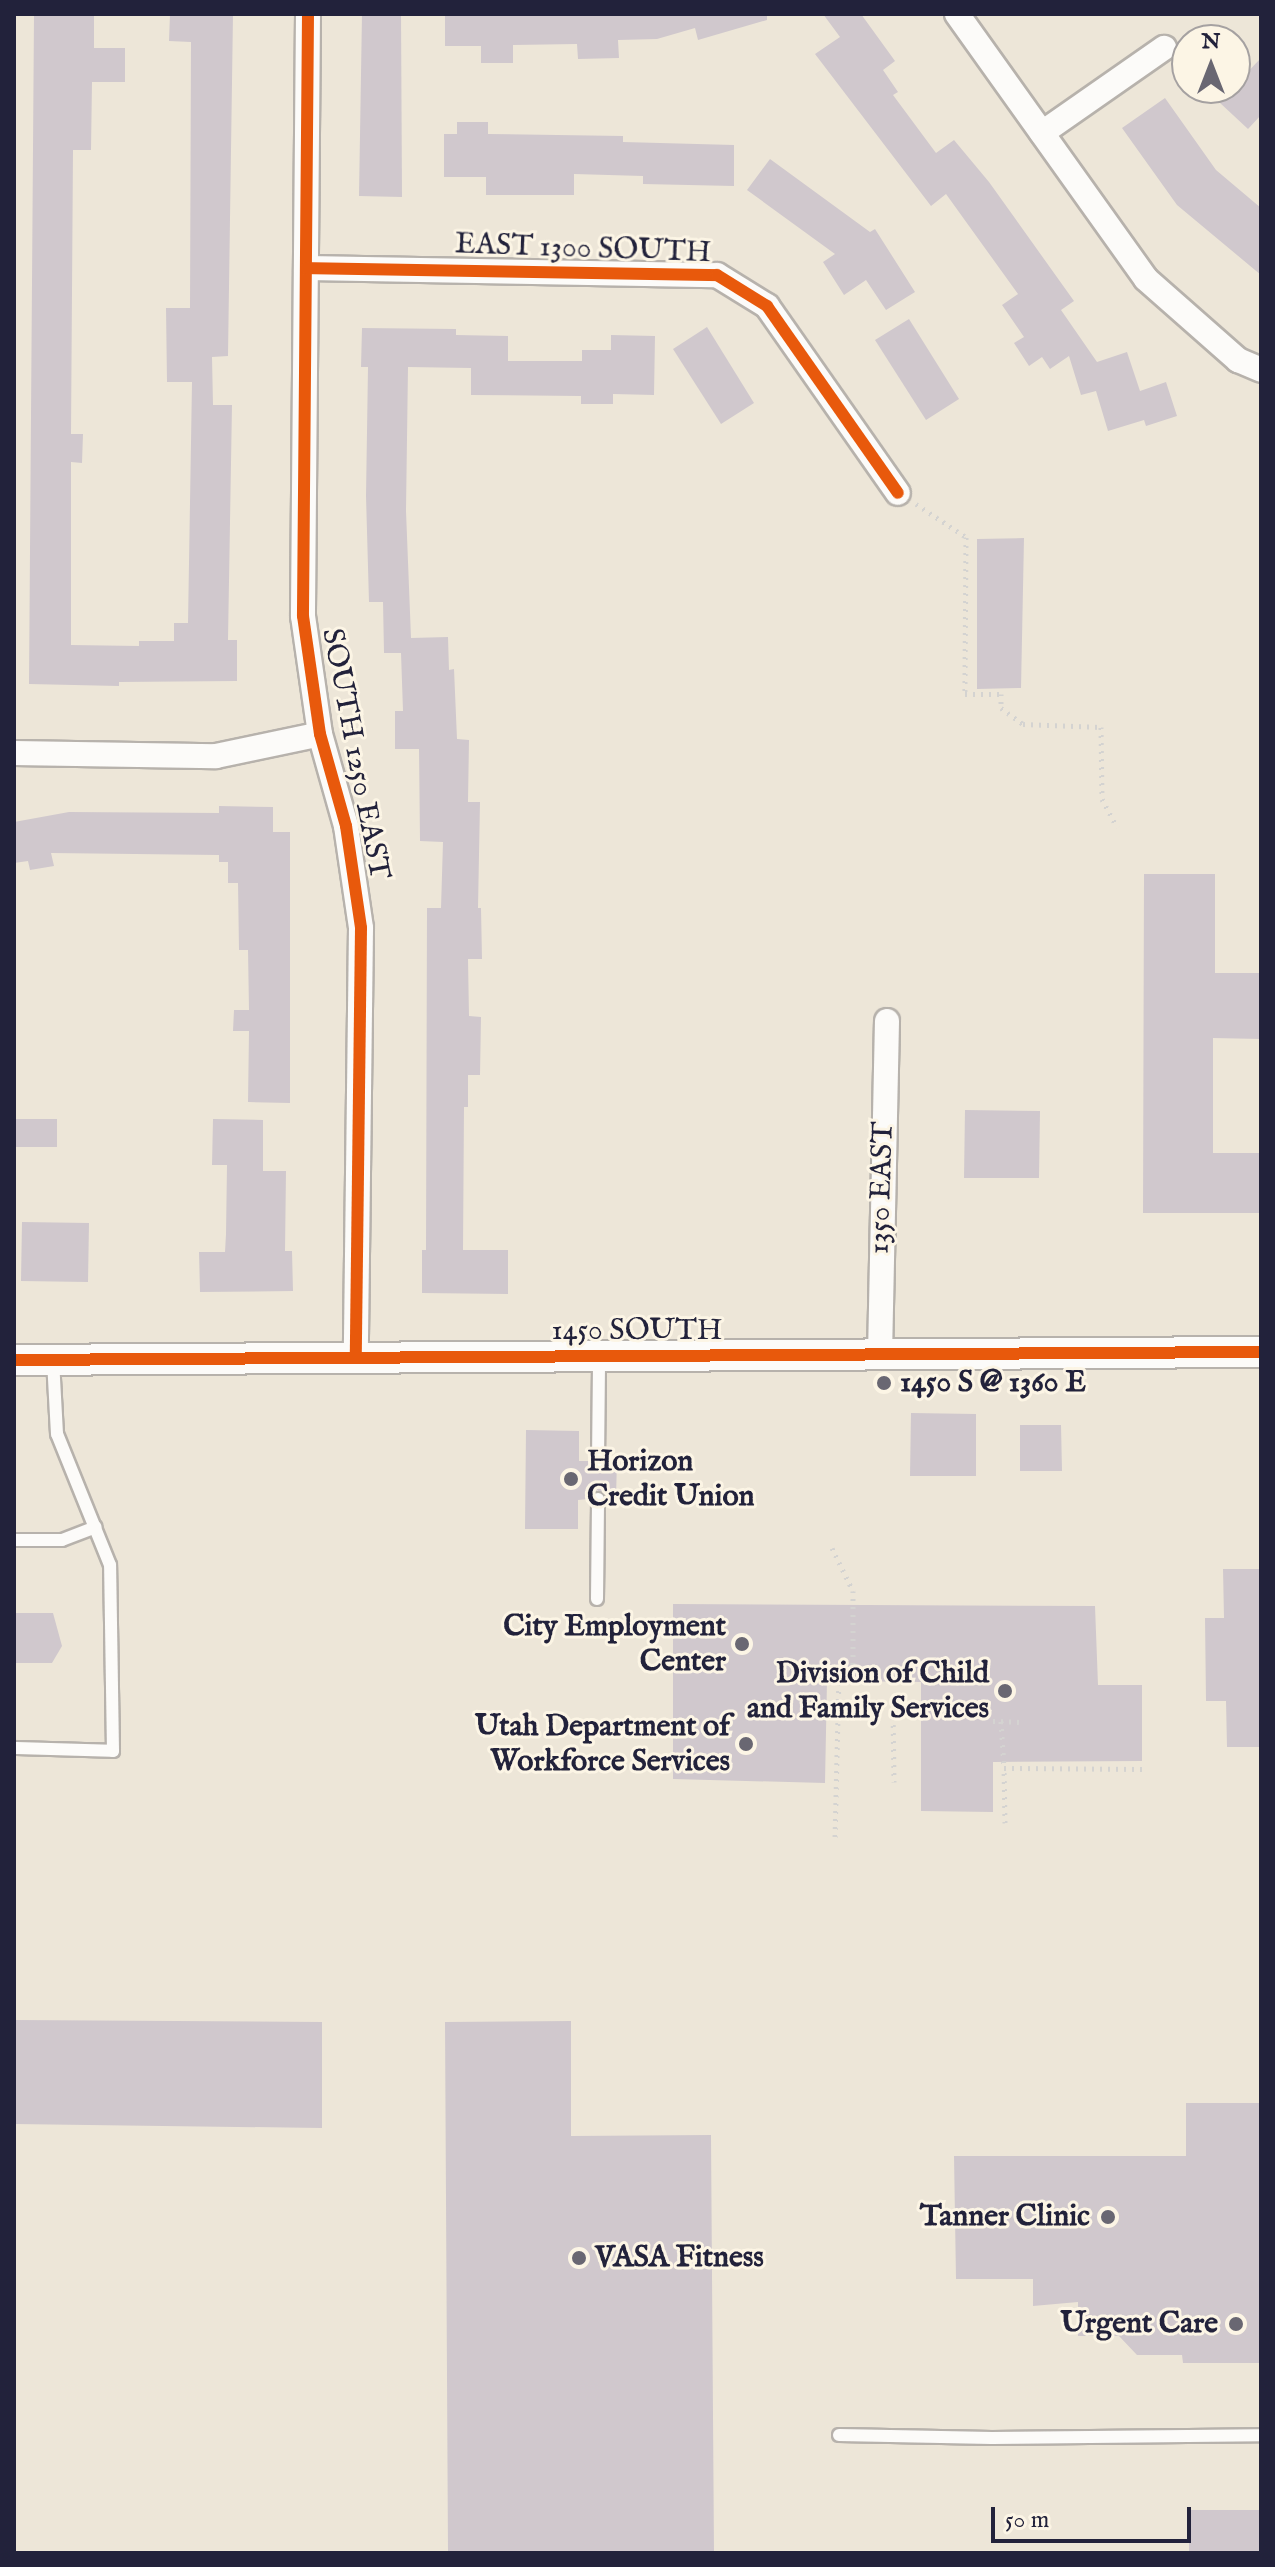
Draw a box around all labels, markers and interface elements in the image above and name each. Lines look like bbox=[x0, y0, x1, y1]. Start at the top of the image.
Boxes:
north arrow bbox=[1171, 24, 1251, 104]
text: N bbox=[1201, 28, 1221, 56]
street label: EAST 1300 SOUTH bbox=[454, 227, 712, 271]
street label: SOUTH 1250 EAST bbox=[313, 625, 397, 883]
street label: 1350 EAST bbox=[862, 1121, 902, 1255]
street label: 1450 SOUTH bbox=[551, 1313, 723, 1349]
place label: 1450 S @ 1360 E bbox=[900, 1365, 1086, 1401]
marker: 1450 S @ 1360 E bbox=[875, 1374, 893, 1392]
place label: Horizon Credit Union bbox=[587, 1444, 754, 1514]
marker: Horizon Credit Union bbox=[562, 1470, 580, 1488]
place label: City Employment Center bbox=[503, 1609, 726, 1680]
marker: City Employment Center bbox=[733, 1635, 751, 1653]
place label: Division of Child and Family Services bbox=[747, 1656, 989, 1726]
marker: Division of Child and Family Services bbox=[996, 1682, 1014, 1700]
place label: Utah Department of Workforce Services bbox=[475, 1709, 730, 1780]
marker: Utah Department of Workforce Services bbox=[737, 1735, 755, 1753]
place label: Tanner Clinic bbox=[920, 2199, 1090, 2235]
marker: Tanner Clinic bbox=[1097, 2206, 1119, 2228]
place label: VASA Fitness bbox=[595, 2240, 764, 2276]
marker: VASA Fitness bbox=[570, 2249, 588, 2267]
place label: Urgent Care bbox=[1060, 2306, 1218, 2342]
marker: Urgent Care bbox=[1225, 2313, 1247, 2335]
scale bar bbox=[995, 2491, 1195, 2541]
text: 50 m bbox=[1005, 2505, 1049, 2536]

